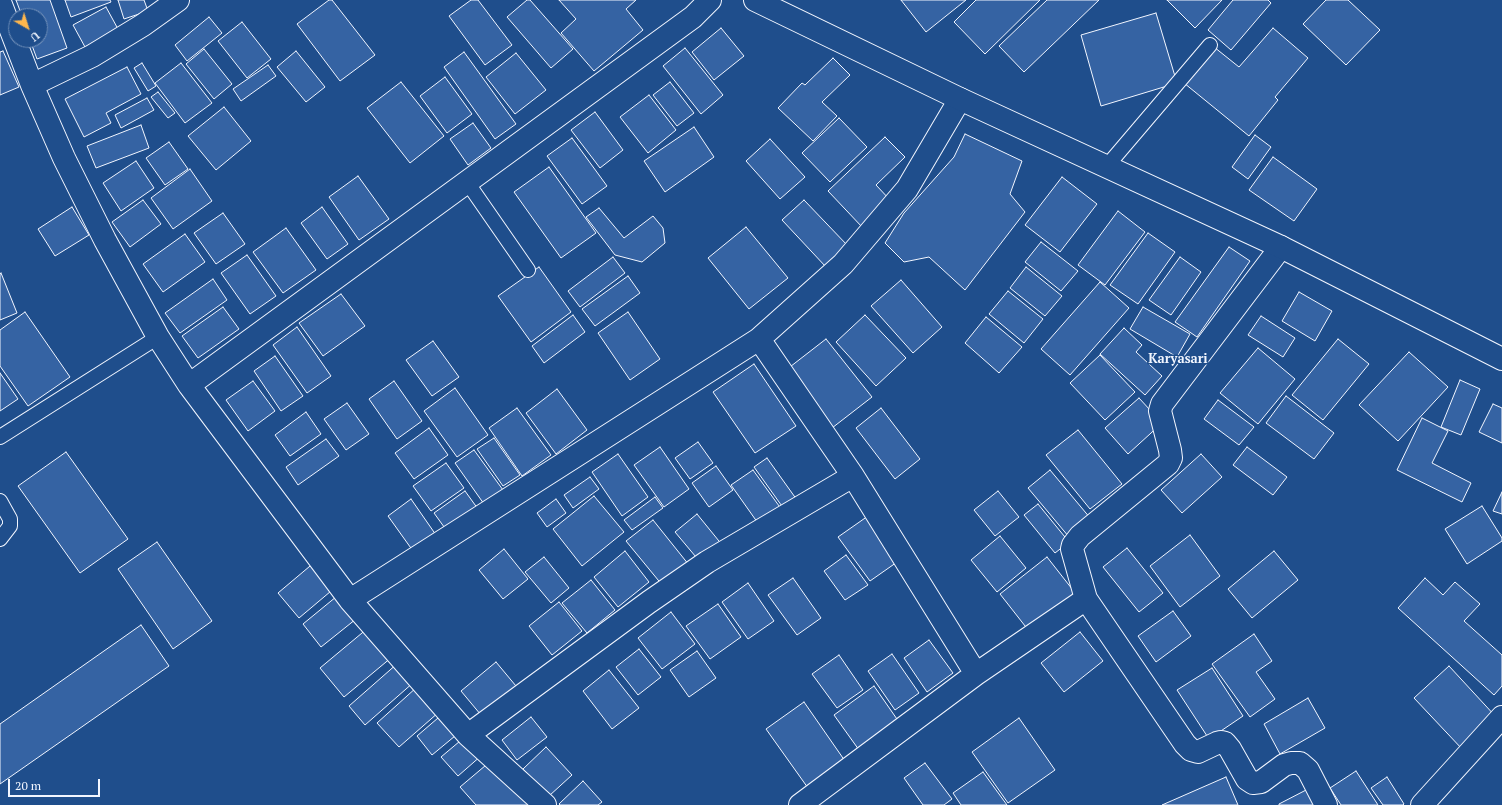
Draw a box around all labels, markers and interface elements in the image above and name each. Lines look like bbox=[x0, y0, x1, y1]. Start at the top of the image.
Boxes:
north arrow bbox=[8, 8, 48, 48]
text: U bbox=[27, 29, 42, 44]
district label: Karyasari bbox=[1148, 351, 1208, 367]
scale bar bbox=[10, 771, 102, 797]
text: 20 m bbox=[15, 778, 41, 793]

